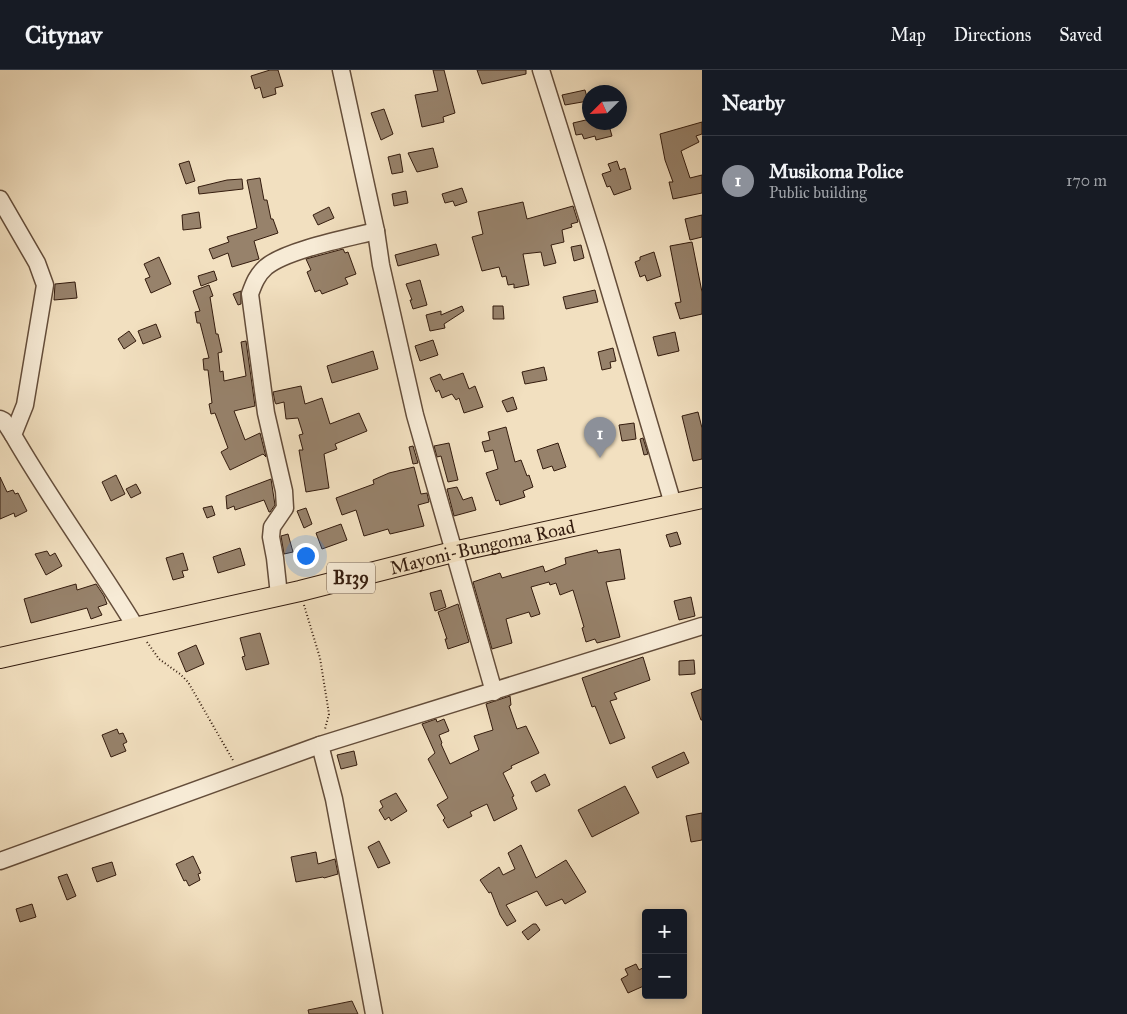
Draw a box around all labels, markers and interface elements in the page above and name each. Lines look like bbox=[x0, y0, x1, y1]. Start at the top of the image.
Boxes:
text: Citynav bbox=[25, 20, 102, 50]
text: Map bbox=[890, 24, 926, 46]
text: Directions bbox=[954, 24, 1031, 46]
text: Saved bbox=[1059, 24, 1102, 46]
north arrow bbox=[582, 85, 627, 130]
text: Nearby bbox=[722, 90, 785, 116]
text: Musikoma Police bbox=[769, 160, 903, 183]
text: 1 bbox=[735, 171, 741, 190]
text: 170 m bbox=[1066, 171, 1107, 190]
text: Public building bbox=[769, 183, 867, 202]
pin: 1 bbox=[584, 417, 616, 458]
street label: Mayoni-Bungoma Road bbox=[387, 515, 578, 580]
your location bbox=[293, 543, 319, 569]
road number: B139 bbox=[327, 562, 375, 594]
map controls bbox=[642, 909, 687, 999]
button: + bbox=[642, 909, 687, 954]
button: − bbox=[642, 954, 687, 999]

